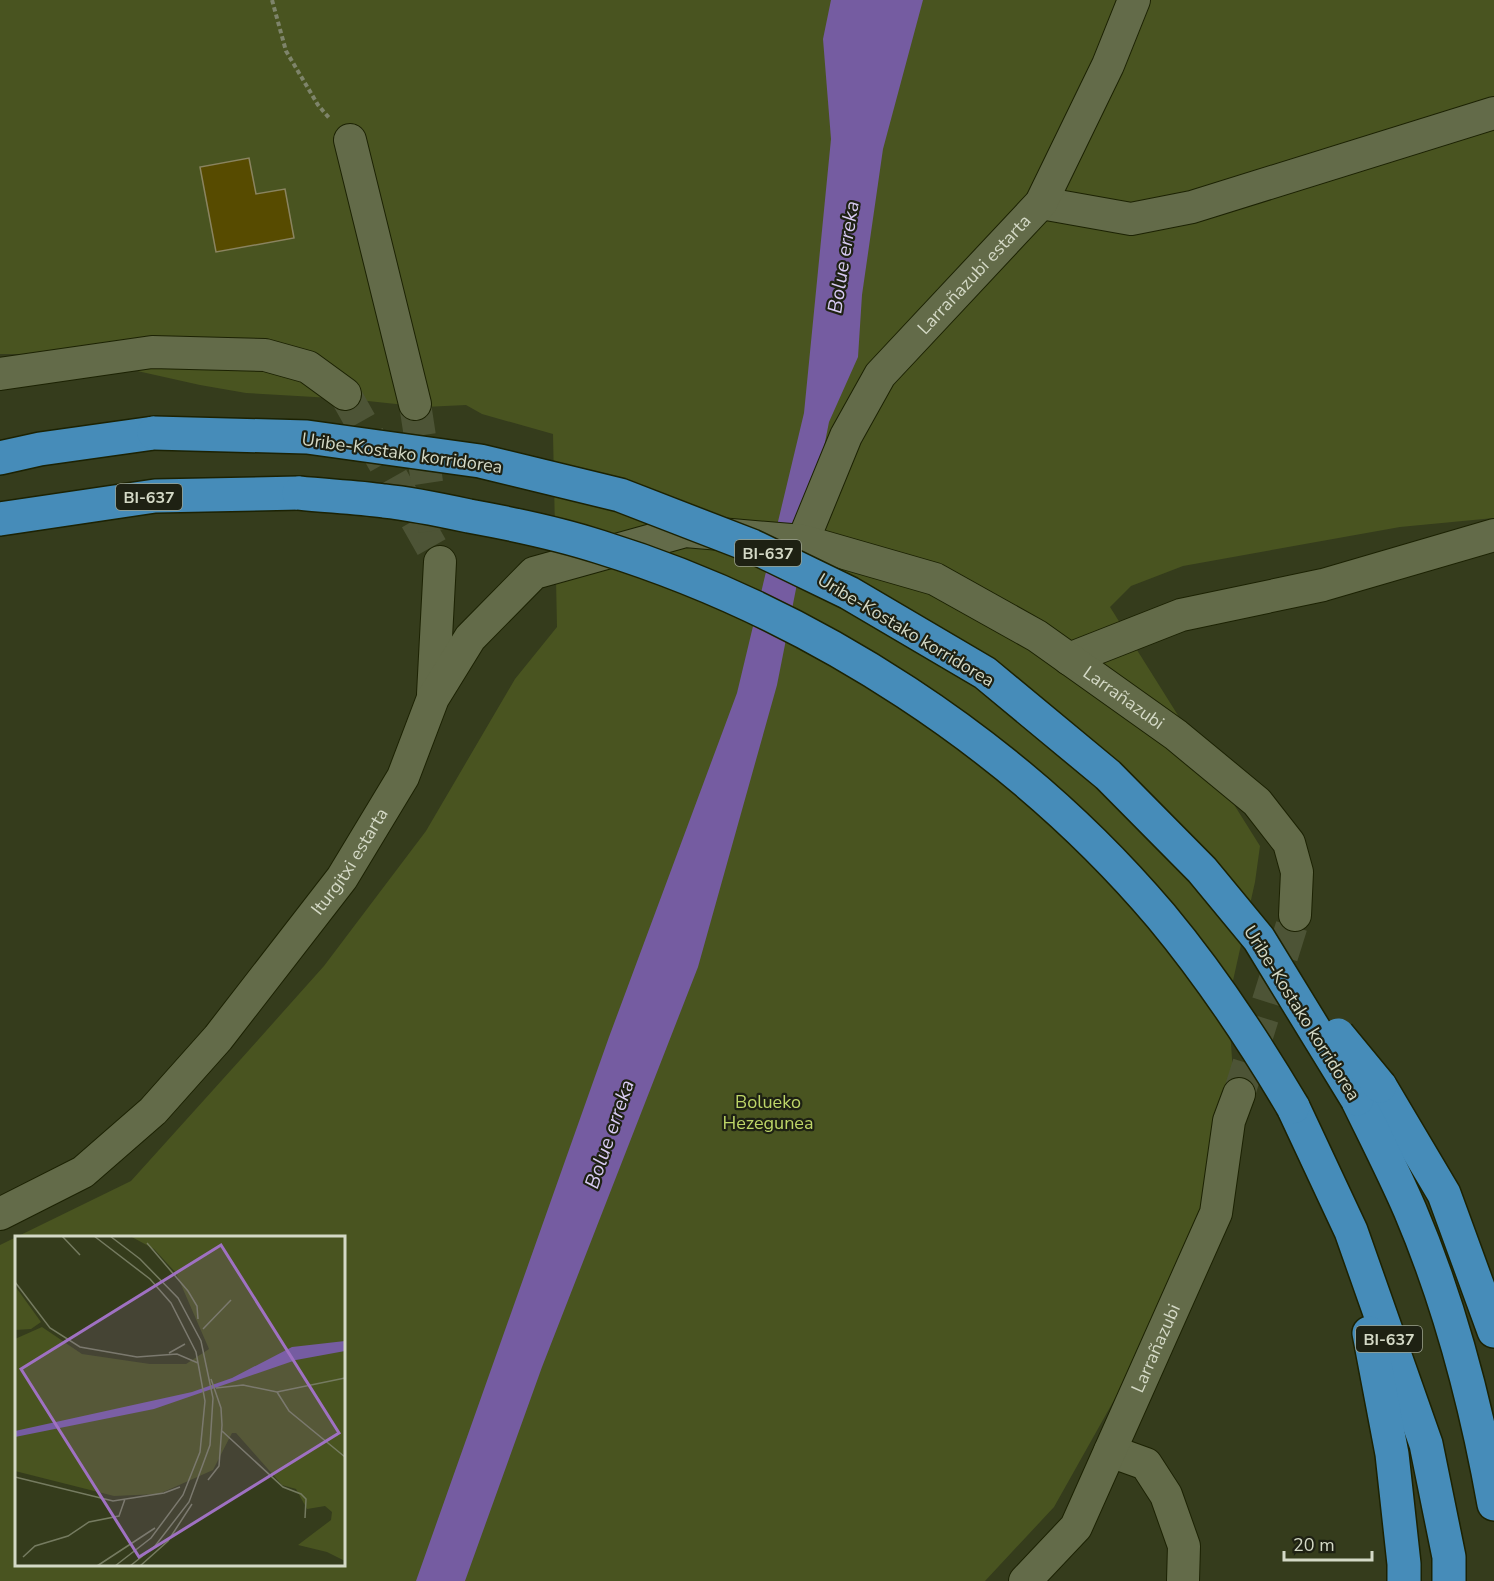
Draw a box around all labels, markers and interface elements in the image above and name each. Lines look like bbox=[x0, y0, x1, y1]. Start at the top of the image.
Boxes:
water label: Bolue erreka bbox=[821, 199, 866, 315]
street label: Larrañazubi estarta bbox=[912, 209, 1036, 340]
street label: Uribe-Kostako korridorea bbox=[300, 427, 504, 479]
road number: BI-637 bbox=[116, 484, 182, 510]
road number: BI-637 bbox=[735, 540, 801, 566]
street label: Uribe-Kostako korridorea bbox=[813, 568, 999, 692]
street label: Larrañazubi bbox=[1078, 661, 1169, 735]
street label: Iturgitxi estarta bbox=[306, 803, 394, 920]
street label: Uribe-Kostako korridorea bbox=[1238, 921, 1366, 1105]
water label: Bolue erreka bbox=[578, 1076, 641, 1192]
park label: Bolueko Hezegunea bbox=[723, 1090, 813, 1135]
inset map bbox=[15, 1236, 345, 1566]
street label: Larrañazubi bbox=[1125, 1300, 1186, 1396]
road number: BI-637 bbox=[1356, 1326, 1422, 1352]
scale bar bbox=[1284, 1524, 1372, 1562]
text: 20 m bbox=[1293, 1533, 1335, 1557]

